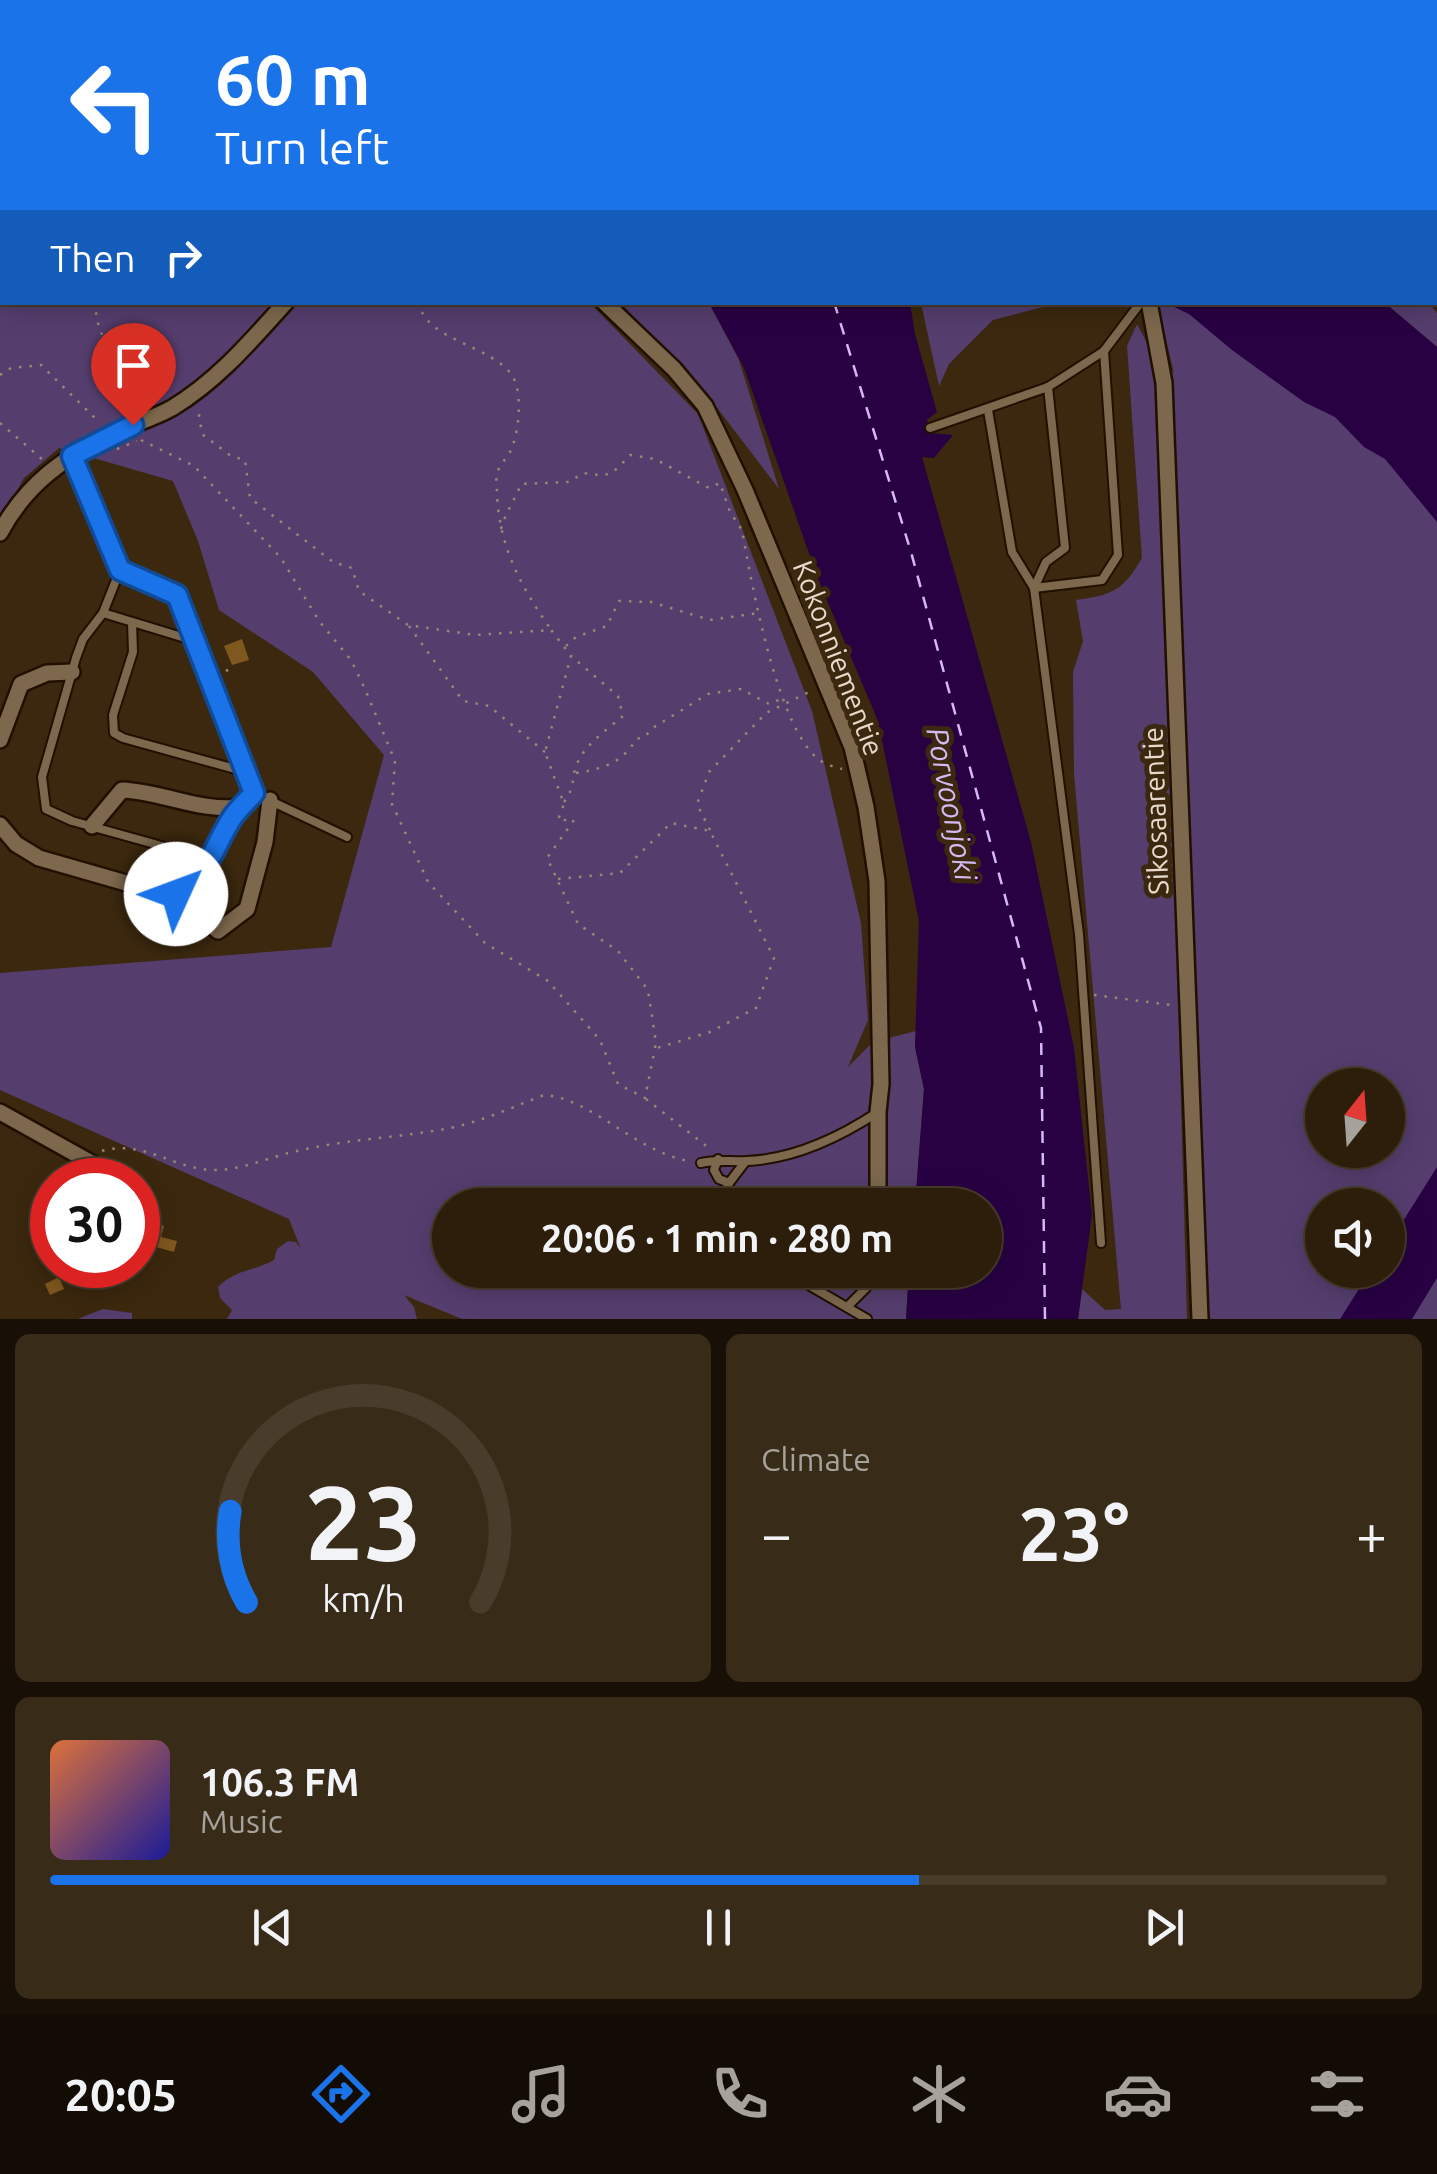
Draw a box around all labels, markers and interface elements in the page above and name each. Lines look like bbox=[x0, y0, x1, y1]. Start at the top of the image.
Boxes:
icon: left bbox=[50, 40, 180, 170]
text: 60 m bbox=[215, 40, 371, 118]
text: Turn left bbox=[215, 122, 389, 173]
icon: right bbox=[156, 230, 211, 285]
text: Then bbox=[50, 237, 136, 279]
pin bbox=[91, 323, 176, 426]
icon: arrive bbox=[106, 338, 161, 393]
street label: Kokonniementie bbox=[788, 556, 890, 760]
water label: Porvoonjoki bbox=[920, 724, 984, 885]
street label: Sikosaarentie bbox=[1137, 727, 1173, 895]
position arrow bbox=[124, 842, 228, 946]
north arrow bbox=[1305, 1068, 1405, 1168]
map controls bbox=[1305, 1068, 1405, 1288]
speed limit sign: 30 bbox=[30, 1158, 160, 1288]
button: sound bbox=[1305, 1188, 1405, 1288]
text: 20:06 · 1 min · 280 m bbox=[541, 1217, 893, 1259]
text: Climate bbox=[761, 1441, 871, 1477]
text: 23 bbox=[304, 1463, 422, 1580]
text: 23° bbox=[1018, 1491, 1130, 1575]
text: − bbox=[761, 1503, 792, 1564]
text: + bbox=[1356, 1503, 1387, 1564]
text: km/h bbox=[322, 1579, 404, 1619]
text: 106.3 FM bbox=[200, 1761, 359, 1803]
text: Music bbox=[200, 1803, 283, 1839]
icon: previous bbox=[245, 1900, 300, 1955]
icon: pause bbox=[691, 1900, 746, 1955]
icon: next bbox=[1137, 1900, 1192, 1955]
icon: directions bbox=[306, 2059, 376, 2129]
icon: music bbox=[506, 2059, 576, 2129]
icon: phone bbox=[705, 2059, 775, 2129]
icon: climate bbox=[904, 2059, 974, 2129]
icon: car bbox=[1103, 2059, 1173, 2129]
icon: filters bbox=[1302, 2059, 1372, 2129]
text: 20:05 bbox=[65, 2069, 177, 2120]

